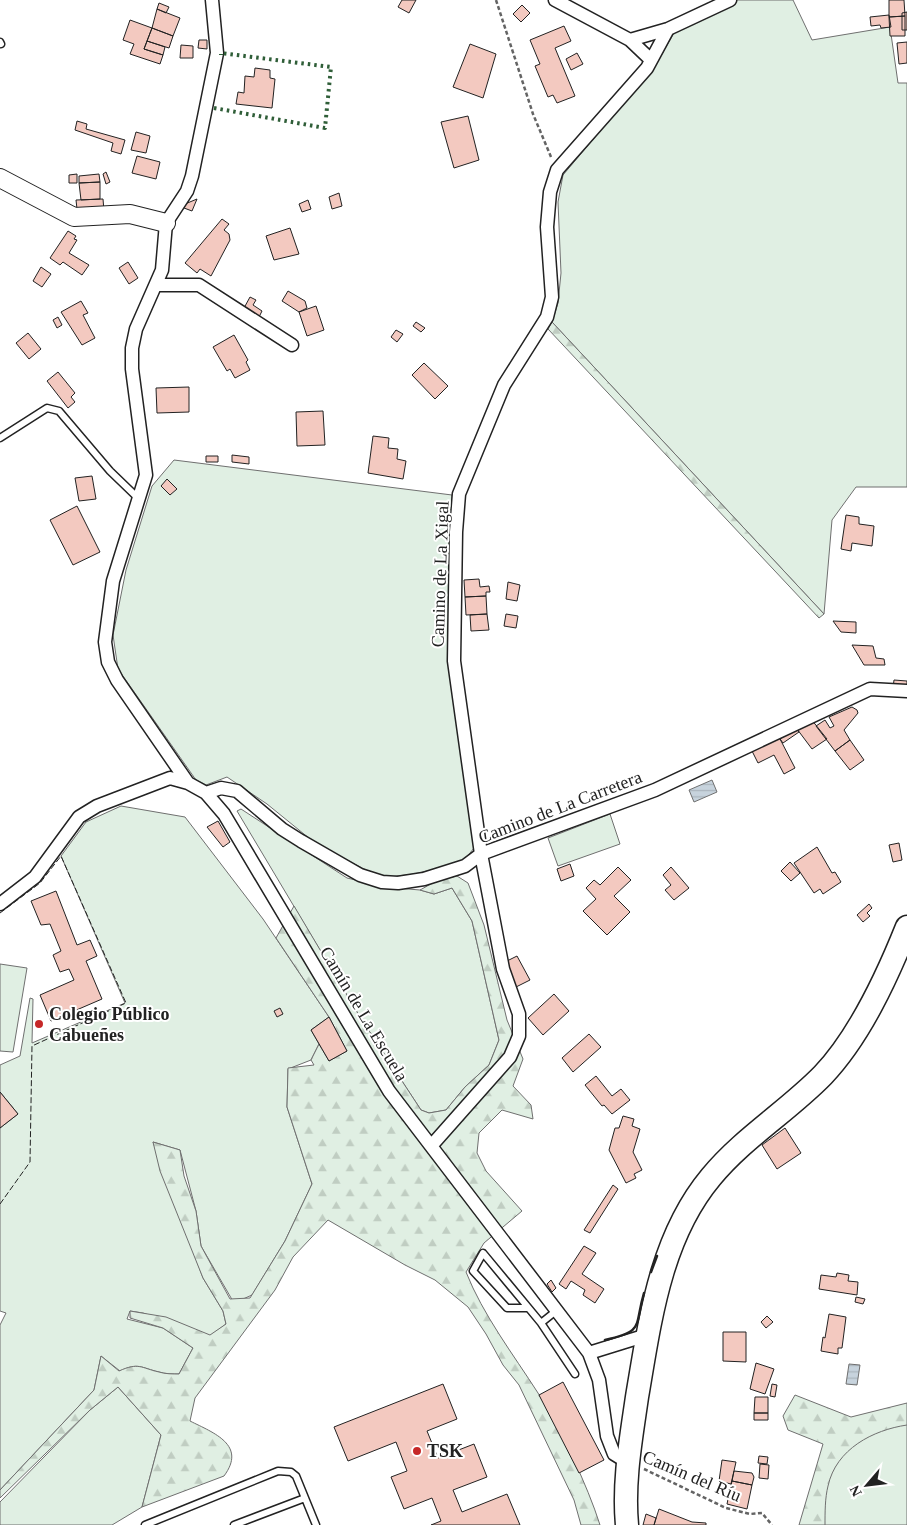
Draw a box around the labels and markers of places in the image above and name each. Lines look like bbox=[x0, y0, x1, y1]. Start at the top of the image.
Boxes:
place label: Colegio Público Cabueñes bbox=[49, 1004, 170, 1045]
marker: Colegio Público Cabueñes bbox=[33, 1018, 45, 1030]
place label: TSK bbox=[427, 1441, 463, 1461]
marker: TSK bbox=[411, 1445, 423, 1457]

